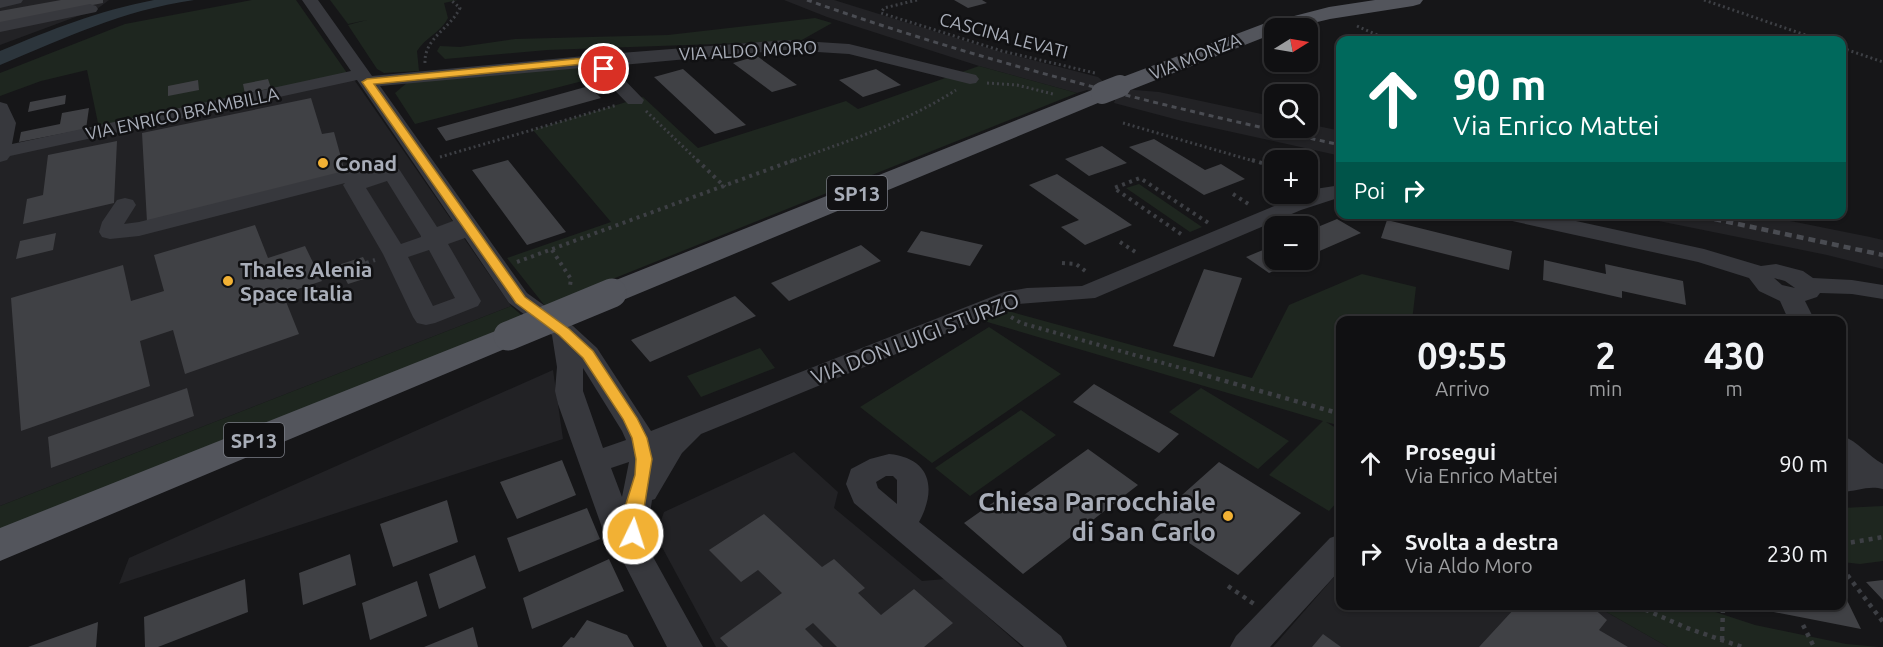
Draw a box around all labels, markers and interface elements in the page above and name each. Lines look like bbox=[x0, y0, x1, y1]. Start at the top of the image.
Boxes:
street label: CASCINA LEVATI bbox=[938, 8, 1070, 62]
north arrow bbox=[1264, 18, 1318, 72]
map controls bbox=[1264, 18, 1318, 270]
street label: VIA MONZA bbox=[1146, 29, 1244, 83]
street label: VIA ALDO MORO bbox=[678, 36, 818, 64]
pin bbox=[578, 43, 629, 94]
icon: arrive bbox=[587, 52, 620, 85]
icon: ahead bbox=[1354, 60, 1432, 138]
text: 90 m bbox=[1453, 61, 1547, 108]
street label: VIA ENRICO BRAMBILLA bbox=[84, 83, 281, 143]
button: search bbox=[1264, 84, 1318, 138]
text: Via Enrico Mattei bbox=[1453, 110, 1659, 140]
button: + bbox=[1264, 150, 1318, 204]
place label: Conad bbox=[335, 151, 397, 175]
marker: Conad bbox=[316, 156, 330, 170]
icon: right bbox=[1397, 174, 1430, 207]
road number: SP13 bbox=[827, 176, 887, 210]
text: Poi bbox=[1354, 178, 1385, 203]
button: − bbox=[1264, 216, 1318, 270]
place label: Thales Alenia Space Italia bbox=[240, 257, 372, 305]
marker: Thales Alenia Space Italia bbox=[221, 274, 235, 288]
street label: VIA DON LUIGI STURZO bbox=[808, 287, 1022, 389]
text: 09:55 bbox=[1417, 335, 1507, 376]
text: 2 bbox=[1595, 335, 1616, 376]
text: 430 bbox=[1704, 335, 1765, 376]
text: Arrivo bbox=[1435, 377, 1490, 400]
text: min bbox=[1589, 377, 1622, 400]
text: m bbox=[1726, 377, 1743, 400]
road number: SP13 bbox=[224, 423, 284, 457]
text: Prosegui bbox=[1405, 439, 1496, 464]
icon: ahead bbox=[1354, 447, 1387, 480]
text: 90 m bbox=[1779, 451, 1828, 476]
text: Via Enrico Mattei bbox=[1405, 464, 1558, 487]
place label: Chiesa Parrocchiale di San Carlo bbox=[978, 487, 1216, 546]
position arrow bbox=[601, 502, 665, 566]
marker: Chiesa Parrocchiale di San Carlo bbox=[1221, 509, 1235, 523]
text: Svolta a destra bbox=[1405, 529, 1559, 554]
icon: right bbox=[1354, 537, 1387, 570]
text: 230 m bbox=[1767, 541, 1828, 566]
text: Via Aldo Moro bbox=[1405, 554, 1533, 577]

